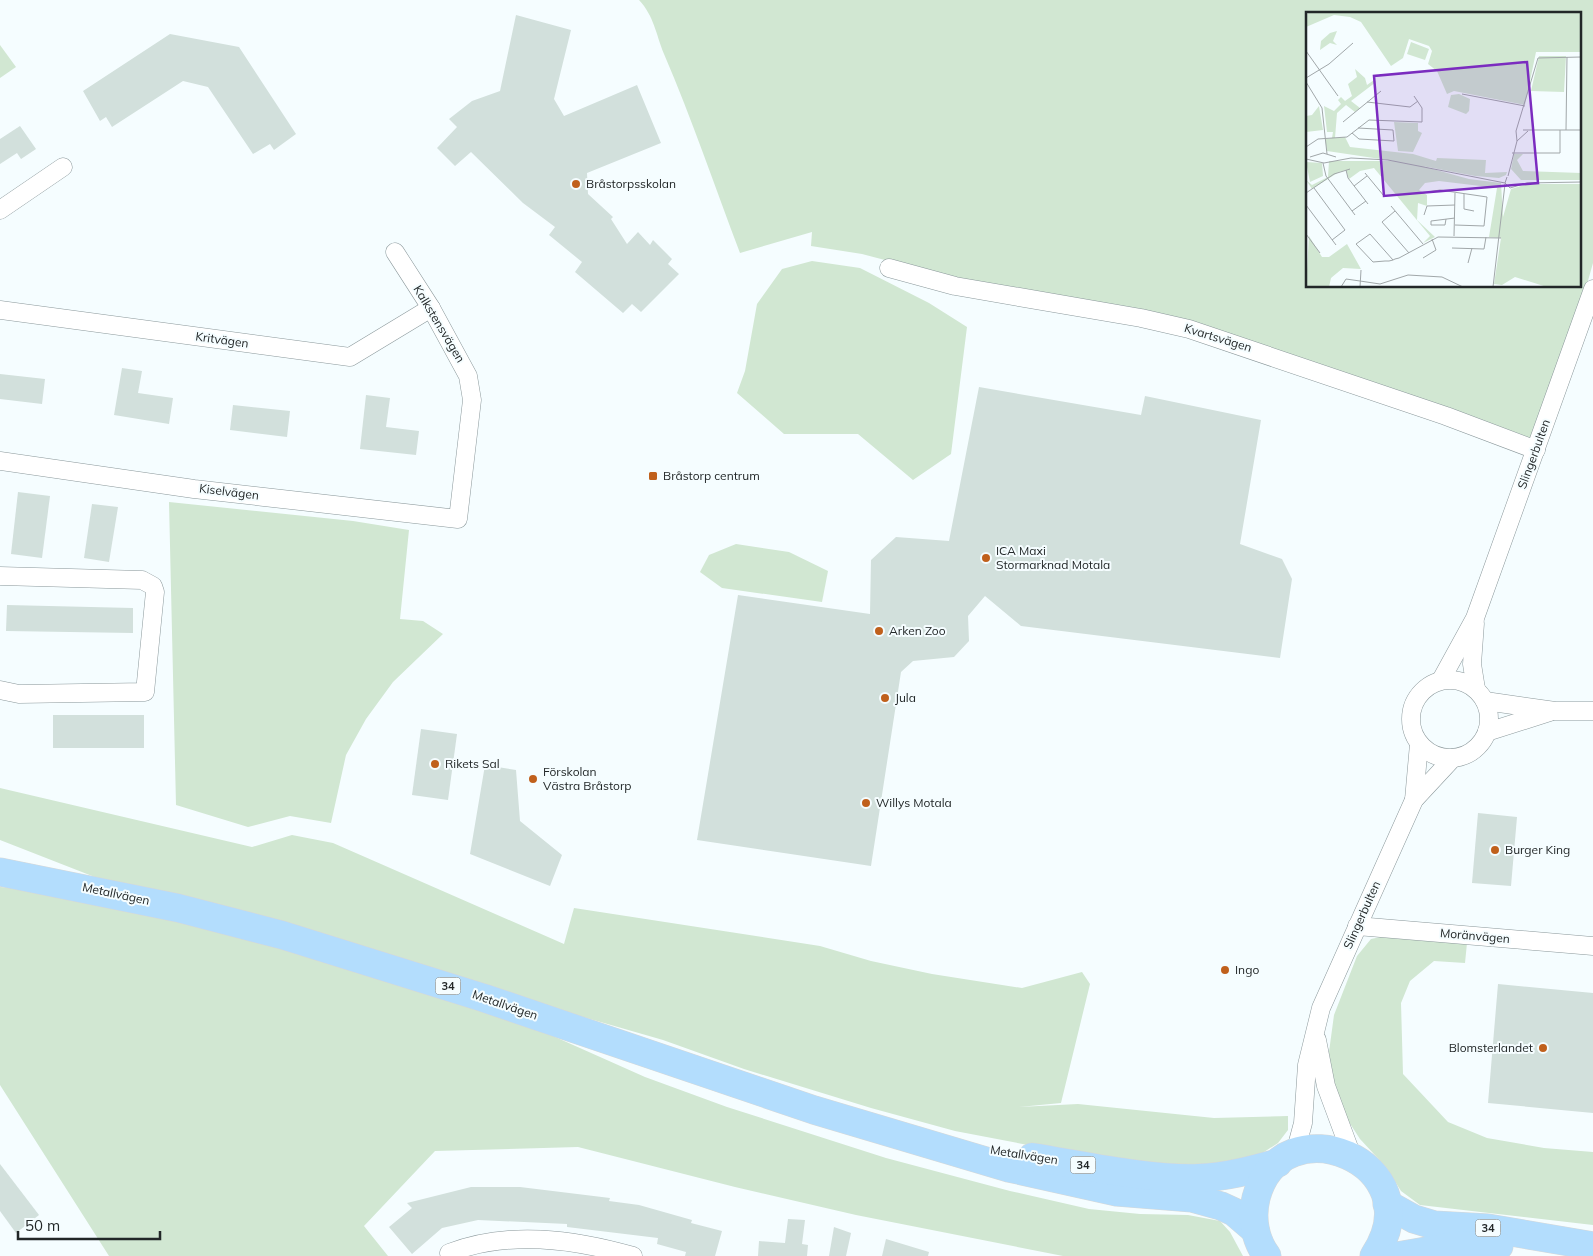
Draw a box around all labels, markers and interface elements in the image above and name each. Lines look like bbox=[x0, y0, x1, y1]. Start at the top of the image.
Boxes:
inset map bbox=[1306, 12, 1580, 288]
place label: Bråstorpsskolan bbox=[586, 176, 676, 191]
marker: Bråstorpsskolan bbox=[570, 178, 582, 190]
street label: Kalkstensvägen bbox=[410, 282, 468, 365]
street label: Kvartsvägen bbox=[1183, 320, 1254, 355]
street label: Kritvägen bbox=[195, 328, 250, 351]
street label: Slingerbulten bbox=[1514, 417, 1553, 491]
place label: Bråstorp centrum bbox=[663, 468, 760, 483]
marker: Bråstorp centrum bbox=[647, 470, 659, 482]
street label: Kiselvägen bbox=[198, 480, 260, 503]
place label: ICA Maxi Stormarknad Motala bbox=[996, 543, 1110, 572]
marker: ICA Maxi Stormarknad Motala bbox=[980, 552, 992, 564]
place label: Arken Zoo bbox=[889, 623, 946, 638]
marker: Arken Zoo bbox=[873, 625, 885, 637]
place label: Jula bbox=[895, 690, 916, 705]
marker: Jula bbox=[879, 692, 891, 704]
place label: Rikets Sal bbox=[445, 756, 500, 771]
marker: Rikets Sal bbox=[429, 758, 441, 770]
place label: Förskolan Västra Bråstorp bbox=[543, 764, 631, 793]
marker: Förskolan Västra Bråstorp bbox=[527, 773, 539, 785]
place label: Willys Motala bbox=[876, 795, 952, 810]
marker: Willys Motala bbox=[860, 797, 872, 809]
place label: Burger King bbox=[1505, 842, 1570, 857]
marker: Burger King bbox=[1489, 844, 1501, 856]
street label: Slingerbulten bbox=[1340, 878, 1383, 951]
street label: Metallvägen bbox=[81, 879, 151, 908]
street label: Moränvägen bbox=[1439, 925, 1511, 946]
place label: Ingo bbox=[1235, 962, 1259, 977]
marker: Ingo bbox=[1219, 964, 1231, 976]
road number: 34 bbox=[436, 978, 460, 994]
street label: Metallvägen bbox=[470, 986, 540, 1023]
place label: Blomsterlandet bbox=[1449, 1040, 1533, 1055]
marker: Blomsterlandet bbox=[1537, 1042, 1549, 1054]
street label: Metallvägen bbox=[989, 1142, 1059, 1167]
road number: 34 bbox=[1070, 1156, 1096, 1174]
scale bar bbox=[18, 1208, 160, 1240]
text: 50 m bbox=[25, 1216, 60, 1235]
road number: 34 bbox=[1476, 1220, 1500, 1236]

